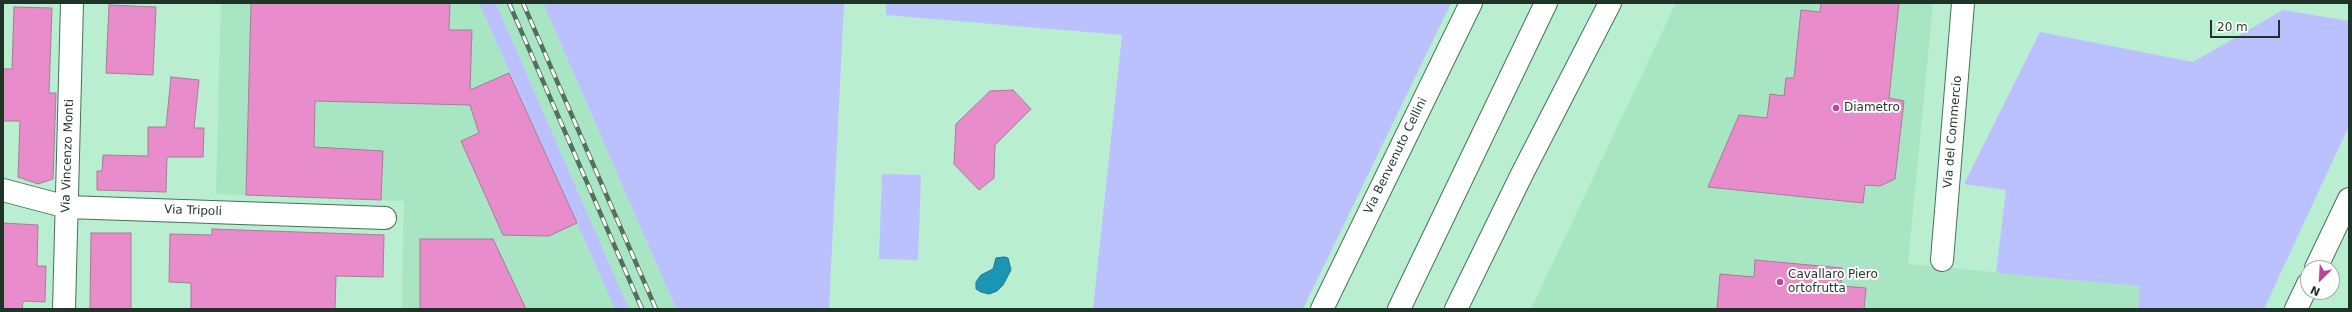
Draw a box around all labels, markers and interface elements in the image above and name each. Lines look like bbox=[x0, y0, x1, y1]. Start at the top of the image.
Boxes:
scale bar bbox=[2212, 12, 2282, 38]
text: 20 m bbox=[2217, 20, 2248, 34]
street label: Via del Commercio bbox=[1941, 75, 1965, 189]
street label: Via Benvenuto Cellini bbox=[1361, 95, 1431, 217]
street label: Via Vincenzo Monti bbox=[59, 99, 77, 213]
place label: Diametro bbox=[1844, 101, 1900, 115]
marker: Diametro bbox=[1831, 103, 1841, 113]
street label: Via Tripoli bbox=[164, 203, 222, 219]
north arrow bbox=[2300, 260, 2340, 300]
place label: Cavallaro Piero ortofrutta bbox=[1788, 268, 1878, 296]
marker: Cavallaro Piero ortofrutta bbox=[1775, 277, 1785, 287]
text: N bbox=[2308, 283, 2322, 298]

